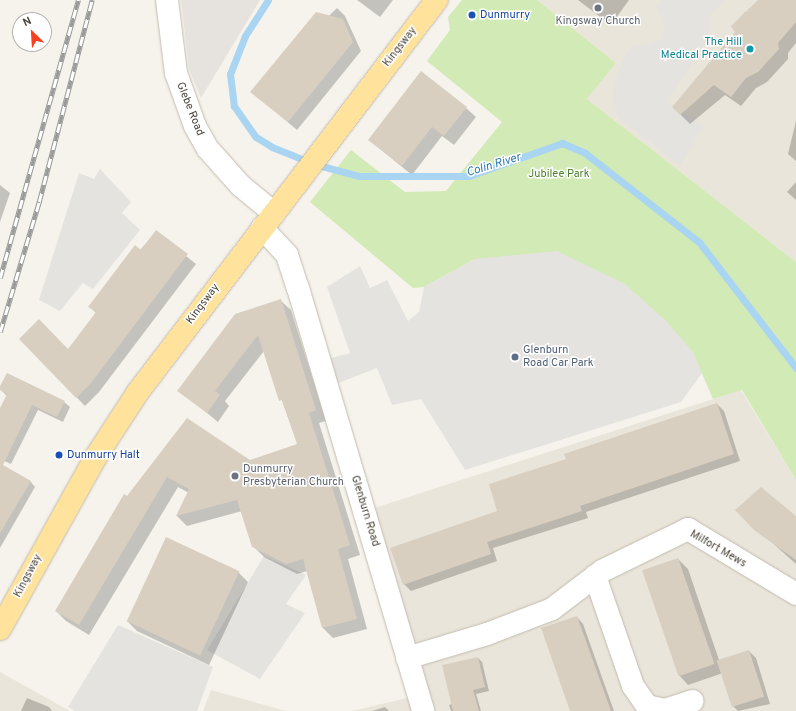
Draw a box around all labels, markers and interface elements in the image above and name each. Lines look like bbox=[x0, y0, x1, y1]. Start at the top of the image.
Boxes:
marker: Kingsway Church bbox=[593, 3, 603, 13]
place label: Dunmurry bbox=[480, 8, 530, 22]
marker: Dunmurry bbox=[467, 10, 477, 20]
north arrow bbox=[12, 12, 52, 52]
text: N bbox=[21, 14, 34, 30]
place label: Kingsway Church bbox=[556, 14, 640, 28]
street label: Kingsway bbox=[380, 24, 420, 70]
place label: The Hill Medical Practice bbox=[661, 36, 742, 62]
marker: The Hill Medical Practice bbox=[745, 44, 755, 54]
street label: Glebe Road bbox=[173, 80, 207, 138]
water label: Colin River bbox=[465, 151, 523, 181]
park label: Jubilee Park bbox=[528, 167, 590, 181]
street label: Kingsway bbox=[184, 281, 222, 327]
place label: Glenburn Road Car Park bbox=[523, 344, 594, 370]
marker: Glenburn Road Car Park bbox=[510, 352, 520, 362]
place label: Dunmurry Halt bbox=[67, 448, 140, 462]
marker: Dunmurry Halt bbox=[54, 450, 64, 460]
place label: Dunmurry Presbyterian Church bbox=[243, 463, 344, 489]
marker: Dunmurry Presbyterian Church bbox=[230, 471, 240, 481]
street label: Glenburn Road bbox=[348, 474, 382, 548]
street label: Milfort Mews bbox=[687, 528, 749, 570]
street label: Kingsway bbox=[11, 552, 45, 600]

